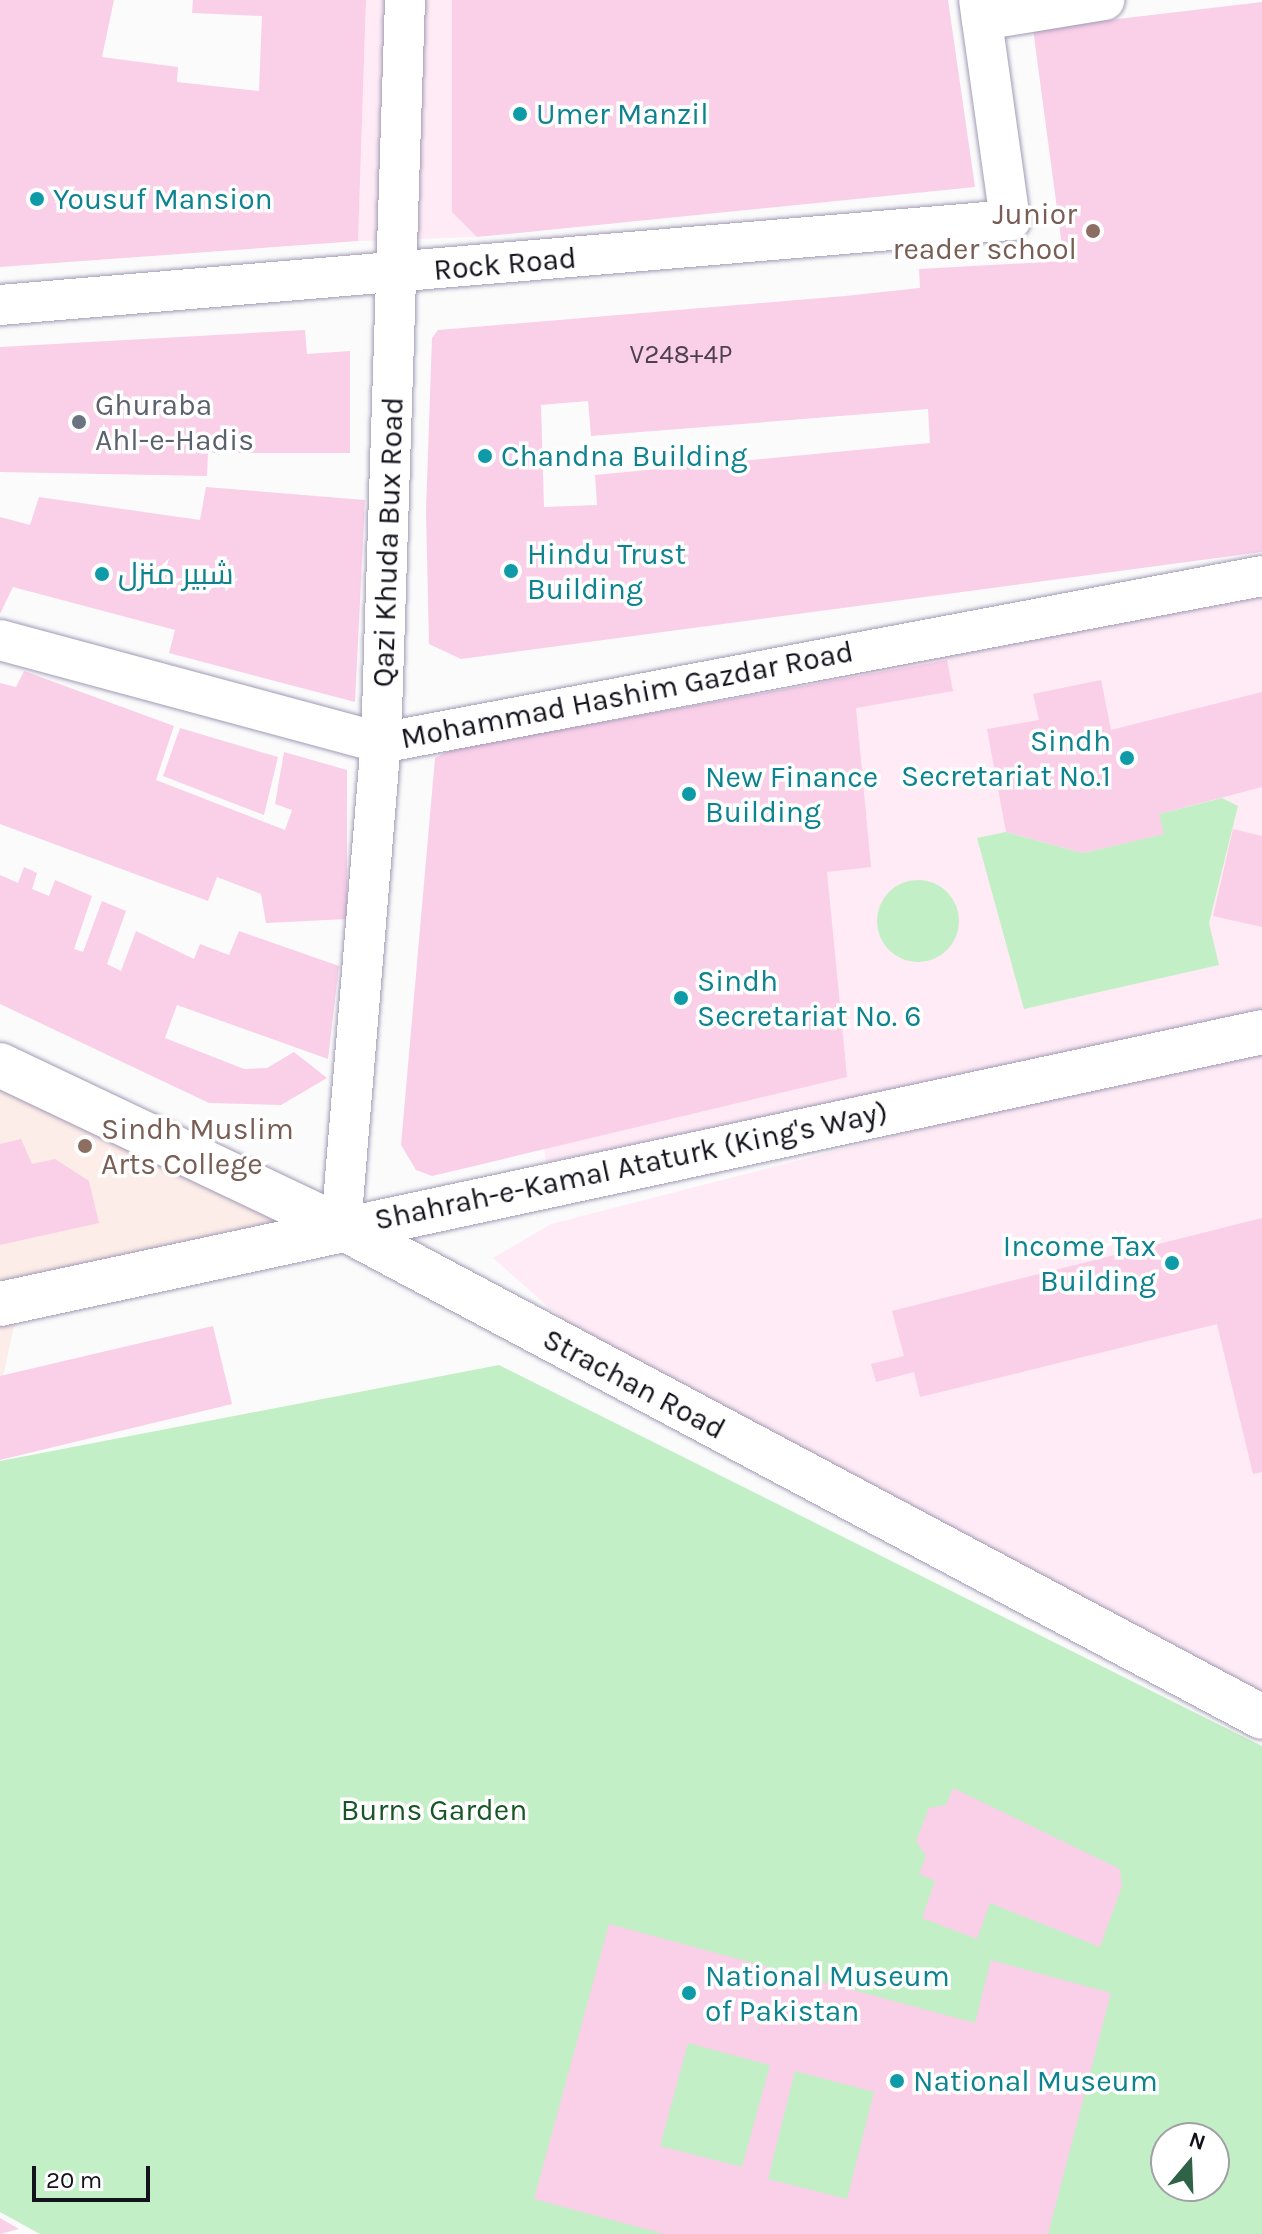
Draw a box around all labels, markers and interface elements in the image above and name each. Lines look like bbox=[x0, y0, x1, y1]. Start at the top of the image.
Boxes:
place label: Umer Manzil bbox=[536, 96, 709, 132]
marker: Umer Manzil bbox=[511, 105, 529, 123]
place label: Yousuf Mansion bbox=[53, 181, 273, 217]
marker: Yousuf Mansion bbox=[28, 190, 46, 208]
place label: Junior reader school bbox=[893, 196, 1077, 266]
marker: Junior reader school bbox=[1084, 222, 1102, 240]
street label: Rock Road bbox=[432, 240, 578, 288]
house number: V248+4P bbox=[630, 339, 732, 371]
place label: Ghuraba Ahl-e-Hadis bbox=[95, 387, 254, 458]
street label: Qazi Khuda Bux Road bbox=[365, 396, 411, 688]
marker: Ghuraba Ahl-e-Hadis bbox=[70, 413, 88, 431]
place label: Chandna Building bbox=[501, 438, 748, 474]
marker: Chandna Building bbox=[476, 447, 494, 465]
place label: Hindu Trust Building bbox=[527, 536, 686, 606]
place label: شبیر منزل bbox=[118, 556, 234, 592]
marker: Hindu Trust Building bbox=[502, 562, 520, 580]
marker: شبیر منزل bbox=[93, 565, 111, 583]
street label: Mohammad Hashim Gazdar Road bbox=[398, 633, 856, 757]
place label: Sindh Secretariat No.1 bbox=[901, 723, 1111, 794]
marker: Sindh Secretariat No.1 bbox=[1118, 749, 1136, 767]
place label: New Finance Building bbox=[705, 759, 878, 830]
marker: New Finance Building bbox=[680, 785, 698, 803]
place label: Sindh Secretariat No. 6 bbox=[697, 963, 921, 1034]
marker: Sindh Secretariat No. 6 bbox=[672, 989, 690, 1007]
street label: Shahrah-e-Kamal Ataturk (King's Way) bbox=[371, 1094, 891, 1238]
place label: Sindh Muslim Arts College bbox=[101, 1111, 294, 1182]
marker: Sindh Muslim Arts College bbox=[76, 1137, 94, 1155]
place label: Income Tax Building bbox=[1003, 1228, 1156, 1298]
marker: Income Tax Building bbox=[1163, 1254, 1181, 1272]
street label: Strachan Road bbox=[537, 1321, 731, 1447]
park label: Burns Garden bbox=[341, 1792, 527, 1828]
place label: National Museum of Pakistan bbox=[705, 1958, 950, 2028]
marker: National Museum of Pakistan bbox=[680, 1984, 698, 2002]
place label: National Museum bbox=[913, 2063, 1158, 2099]
marker: National Museum bbox=[888, 2072, 906, 2090]
north arrow bbox=[1150, 2122, 1230, 2202]
text: N bbox=[1185, 2126, 1209, 2156]
scale bar bbox=[36, 2150, 154, 2200]
text: 20 m bbox=[46, 2166, 102, 2194]

